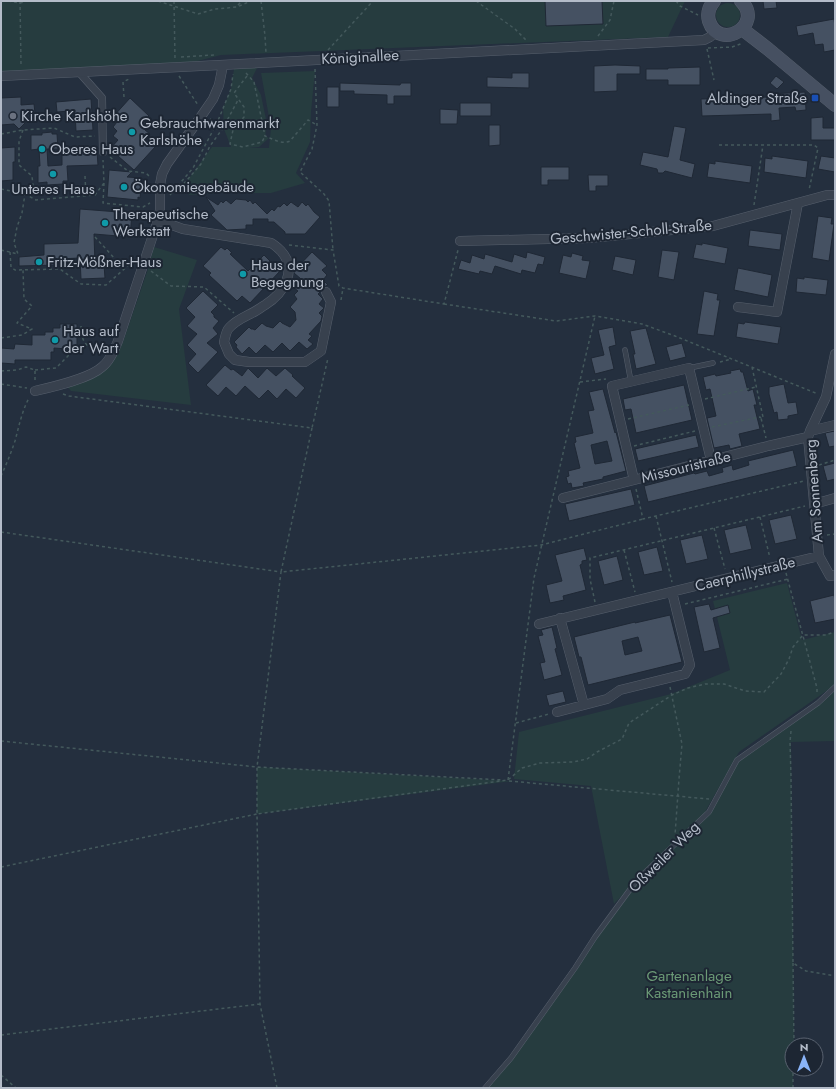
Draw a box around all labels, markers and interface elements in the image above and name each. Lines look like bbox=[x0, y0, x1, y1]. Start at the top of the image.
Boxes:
street label: Königinallee bbox=[321, 44, 400, 70]
place label: Aldinger Straße bbox=[707, 87, 807, 109]
marker: Aldinger Straße bbox=[810, 93, 820, 103]
place label: Kirche Karlshöhe bbox=[21, 105, 128, 127]
marker: Kirche Karlshöhe bbox=[8, 111, 18, 121]
place label: Gebrauchtwarenmarkt Karlshöhe bbox=[140, 112, 279, 151]
marker: Gebrauchtwarenmarkt Karlshöhe bbox=[127, 127, 137, 137]
place label: Oberes Haus bbox=[50, 138, 133, 160]
marker: Oberes Haus bbox=[37, 144, 47, 154]
marker: Unteres Haus bbox=[48, 169, 58, 179]
place label: Ökonomiegebäude bbox=[132, 176, 254, 198]
place label: Unteres Haus bbox=[11, 178, 95, 200]
marker: Ökonomiegebäude bbox=[119, 182, 129, 192]
place label: Therapeutische Werkstatt bbox=[113, 203, 209, 242]
street label: Geschwister-Scholl-Straße bbox=[549, 214, 713, 250]
marker: Therapeutische Werkstatt bbox=[100, 218, 110, 228]
place label: Fritz-Mößner-Haus bbox=[47, 251, 161, 273]
place label: Haus der Begegnung bbox=[251, 254, 324, 293]
marker: Fritz-Mößner-Haus bbox=[34, 257, 44, 267]
marker: Haus der Begegnung bbox=[238, 269, 248, 279]
place label: Haus auf der Wart bbox=[63, 320, 119, 359]
marker: Haus auf der Wart bbox=[50, 335, 60, 345]
street label: Am Sonnenberg bbox=[799, 439, 829, 543]
street label: Missouristraße bbox=[639, 445, 733, 489]
street label: Caerphillystraße bbox=[693, 551, 798, 597]
street label: Oßweiler Weg bbox=[623, 816, 705, 898]
park label: Gartenanlage Kastanienhain bbox=[646, 965, 732, 1004]
north arrow bbox=[784, 1037, 824, 1077]
text: N bbox=[800, 1039, 808, 1055]

